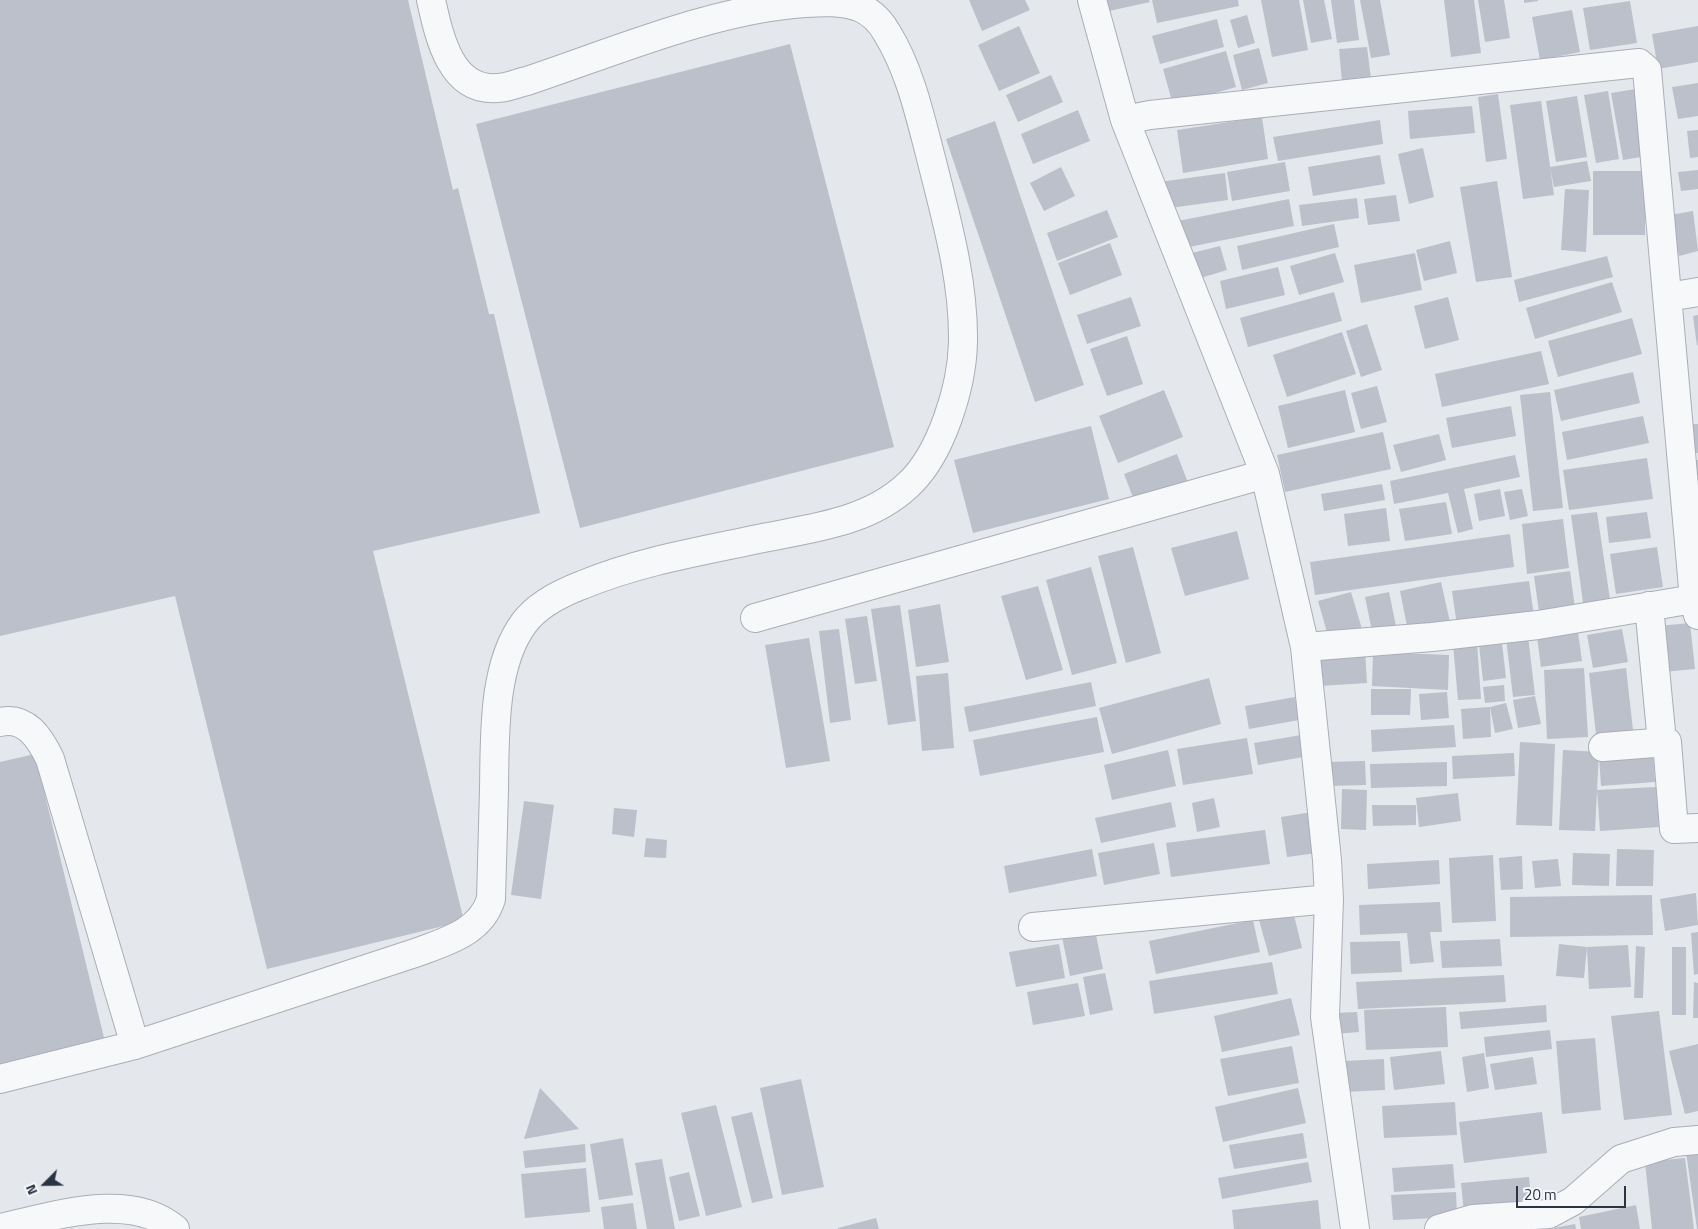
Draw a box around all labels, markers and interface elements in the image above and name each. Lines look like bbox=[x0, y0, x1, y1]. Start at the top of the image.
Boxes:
north arrow bbox=[20, 1159, 70, 1209]
scale bar bbox=[1518, 1176, 1628, 1208]
text: N bbox=[19, 1181, 42, 1199]
text: 20 m bbox=[1524, 1183, 1557, 1206]

